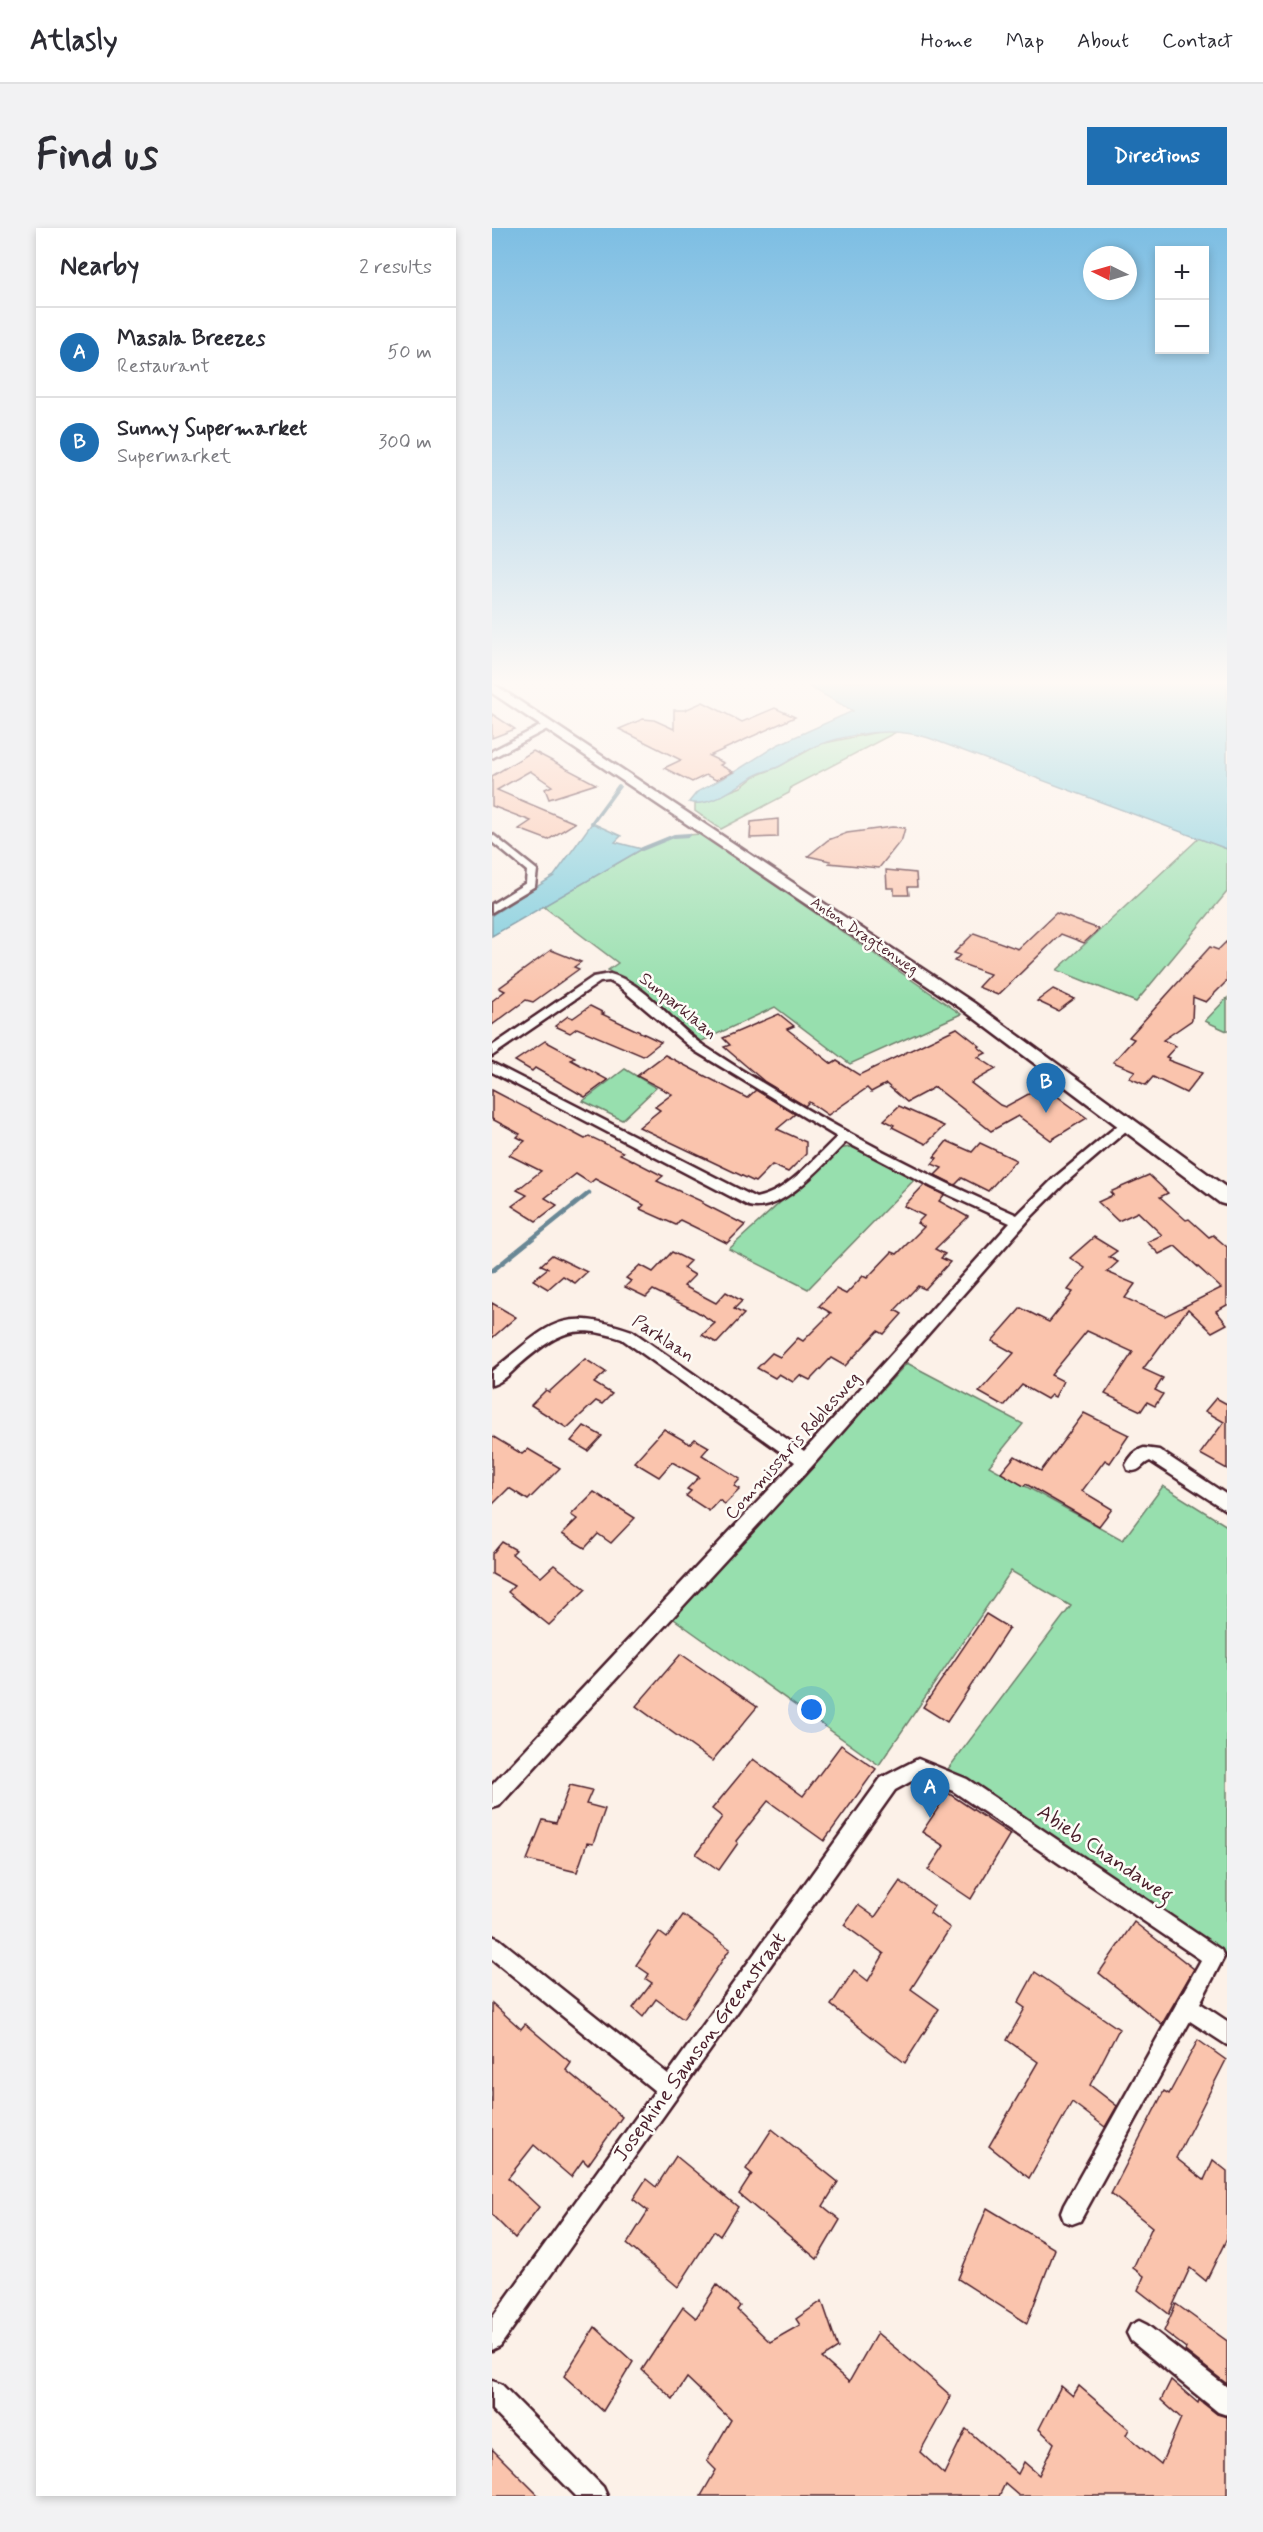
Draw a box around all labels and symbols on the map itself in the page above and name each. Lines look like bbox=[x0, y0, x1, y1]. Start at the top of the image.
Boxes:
north arrow bbox=[1083, 246, 1137, 300]
street label: Anton Dragtenweg bbox=[806, 893, 922, 980]
street label: Sunparklaan bbox=[634, 967, 722, 1045]
pin: B bbox=[1026, 1064, 1066, 1113]
street label: Parklaan bbox=[627, 1310, 699, 1368]
street label: Commissaris Roblesweg bbox=[720, 1367, 866, 1525]
your location bbox=[797, 1695, 826, 1724]
pin: A bbox=[910, 1768, 950, 1818]
street label: Abieb Chandaweg bbox=[1030, 1798, 1178, 1912]
street label: Josephine Samson Greenstraat bbox=[607, 1926, 793, 2168]

